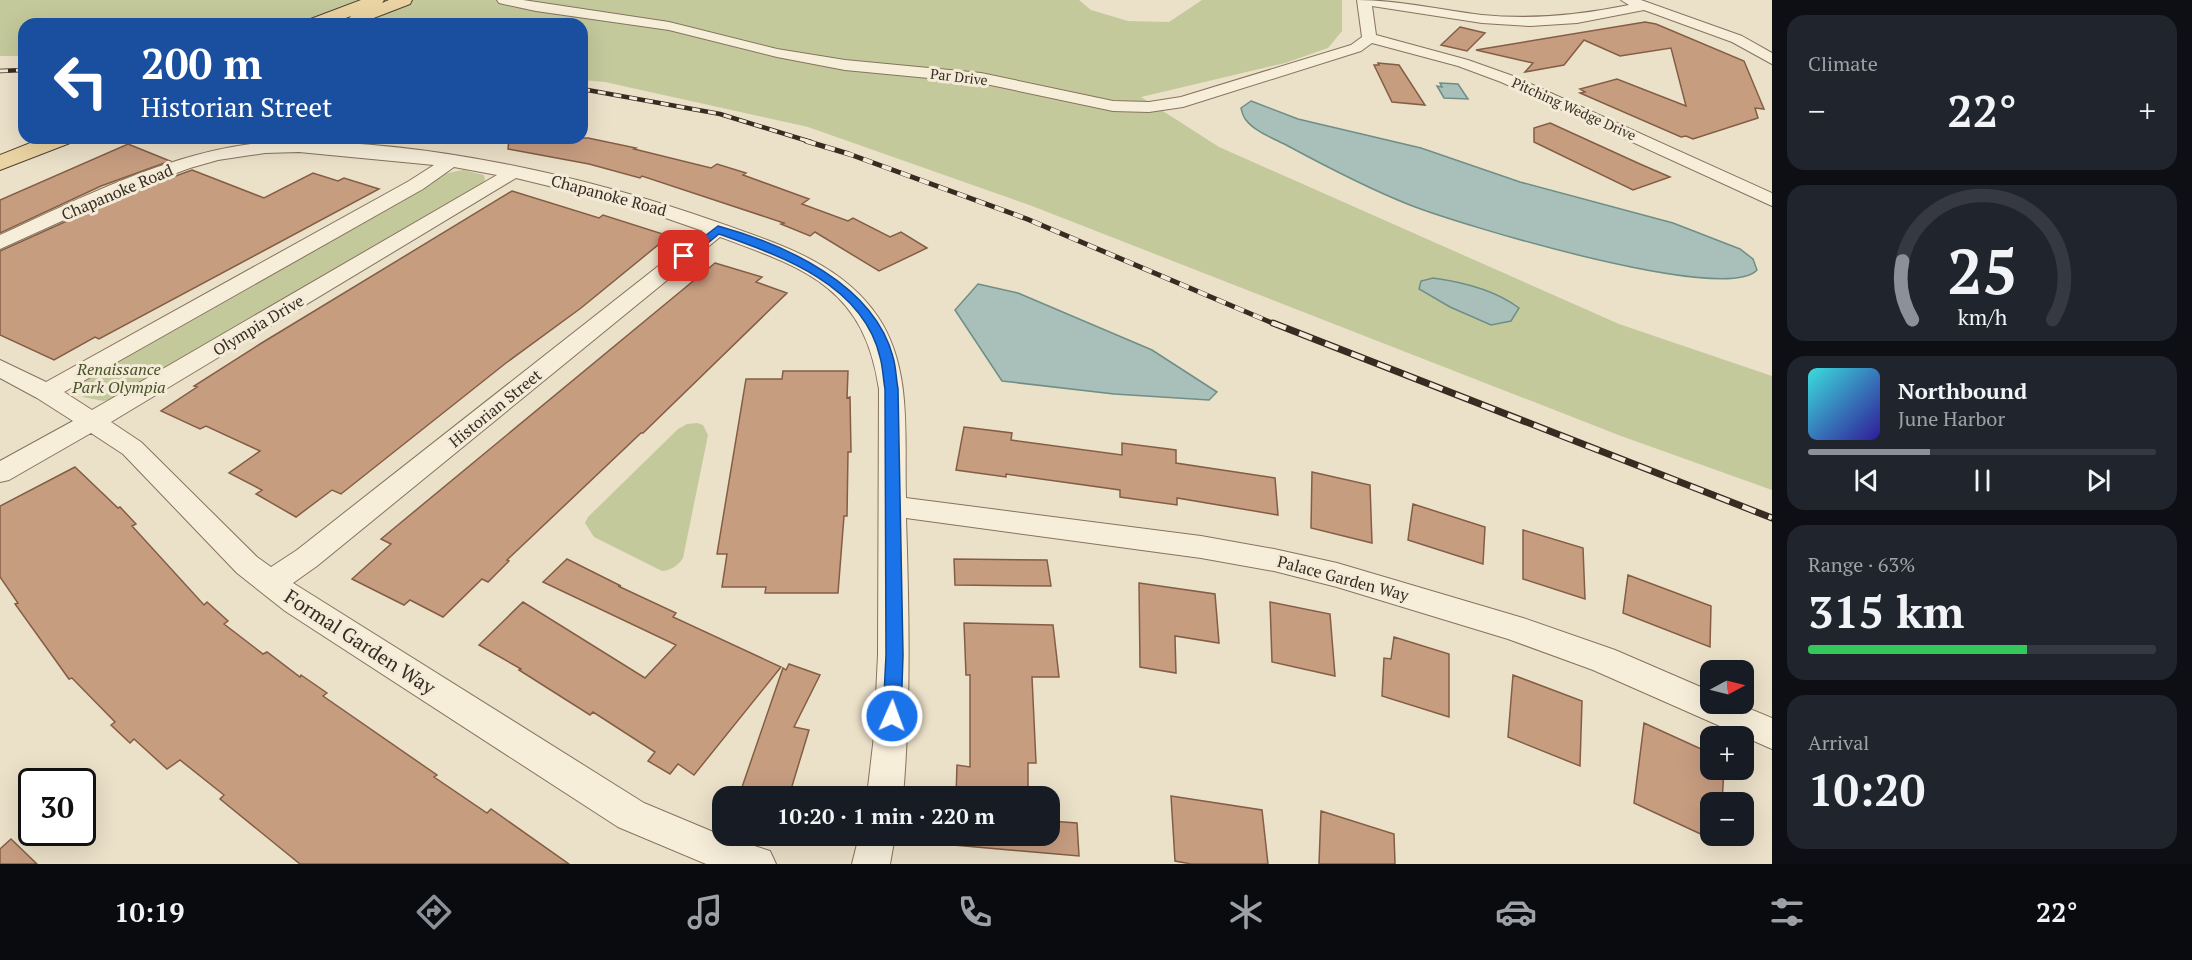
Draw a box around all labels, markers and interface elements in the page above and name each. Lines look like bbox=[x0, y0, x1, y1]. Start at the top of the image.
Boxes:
text: 200 m bbox=[141, 35, 262, 91]
icon: left bbox=[42, 42, 120, 120]
text: Climate bbox=[1808, 50, 1878, 77]
street label: Par Drive bbox=[929, 64, 989, 89]
street label: Pitching Wedge Drive bbox=[1509, 73, 1639, 144]
text: 22° bbox=[1947, 80, 2017, 140]
text: Historian Street bbox=[141, 89, 332, 125]
text: − bbox=[1808, 89, 1826, 132]
text: + bbox=[2138, 89, 2156, 132]
street label: Chapanoke Road bbox=[58, 159, 176, 225]
street label: Chapanoke Road bbox=[549, 169, 669, 221]
text: 25 bbox=[1947, 229, 2017, 312]
pin bbox=[658, 230, 709, 281]
icon: arrive bbox=[667, 239, 700, 272]
street label: Olympia Drive bbox=[208, 289, 308, 361]
text: km/h bbox=[1957, 303, 2007, 331]
park label: Renaissance Park Olympia bbox=[71, 358, 166, 398]
street label: Historian Street bbox=[444, 364, 546, 452]
text: Northbound bbox=[1898, 376, 2027, 405]
text: June Harbor bbox=[1898, 405, 2005, 432]
icon: previous bbox=[1850, 464, 1883, 497]
icon: pause bbox=[1966, 464, 1999, 497]
icon: next bbox=[2082, 464, 2115, 497]
street label: Palace Garden Way bbox=[1275, 550, 1412, 606]
text: Range · 63% bbox=[1808, 551, 1915, 578]
text: 315 km bbox=[1808, 581, 1964, 641]
street label: Formal Garden Way bbox=[280, 583, 442, 701]
north arrow bbox=[1700, 660, 1754, 714]
map controls bbox=[1700, 660, 1754, 846]
position arrow bbox=[860, 684, 924, 748]
button: + bbox=[1700, 726, 1754, 780]
text: Arrival bbox=[1808, 729, 1869, 756]
text: 10:20 bbox=[1808, 759, 1925, 819]
speed limit sign: 30 bbox=[18, 768, 96, 846]
button: − bbox=[1700, 792, 1754, 846]
text: 10:20 · 1 min · 220 m bbox=[777, 801, 995, 830]
icon: directions bbox=[413, 891, 455, 933]
icon: music bbox=[684, 891, 726, 933]
icon: phone bbox=[954, 891, 996, 933]
icon: climate bbox=[1225, 891, 1267, 933]
icon: car bbox=[1495, 891, 1537, 933]
icon: filters bbox=[1766, 891, 1808, 933]
text: 10:19 bbox=[114, 894, 185, 930]
text: 22° bbox=[2036, 894, 2078, 930]

